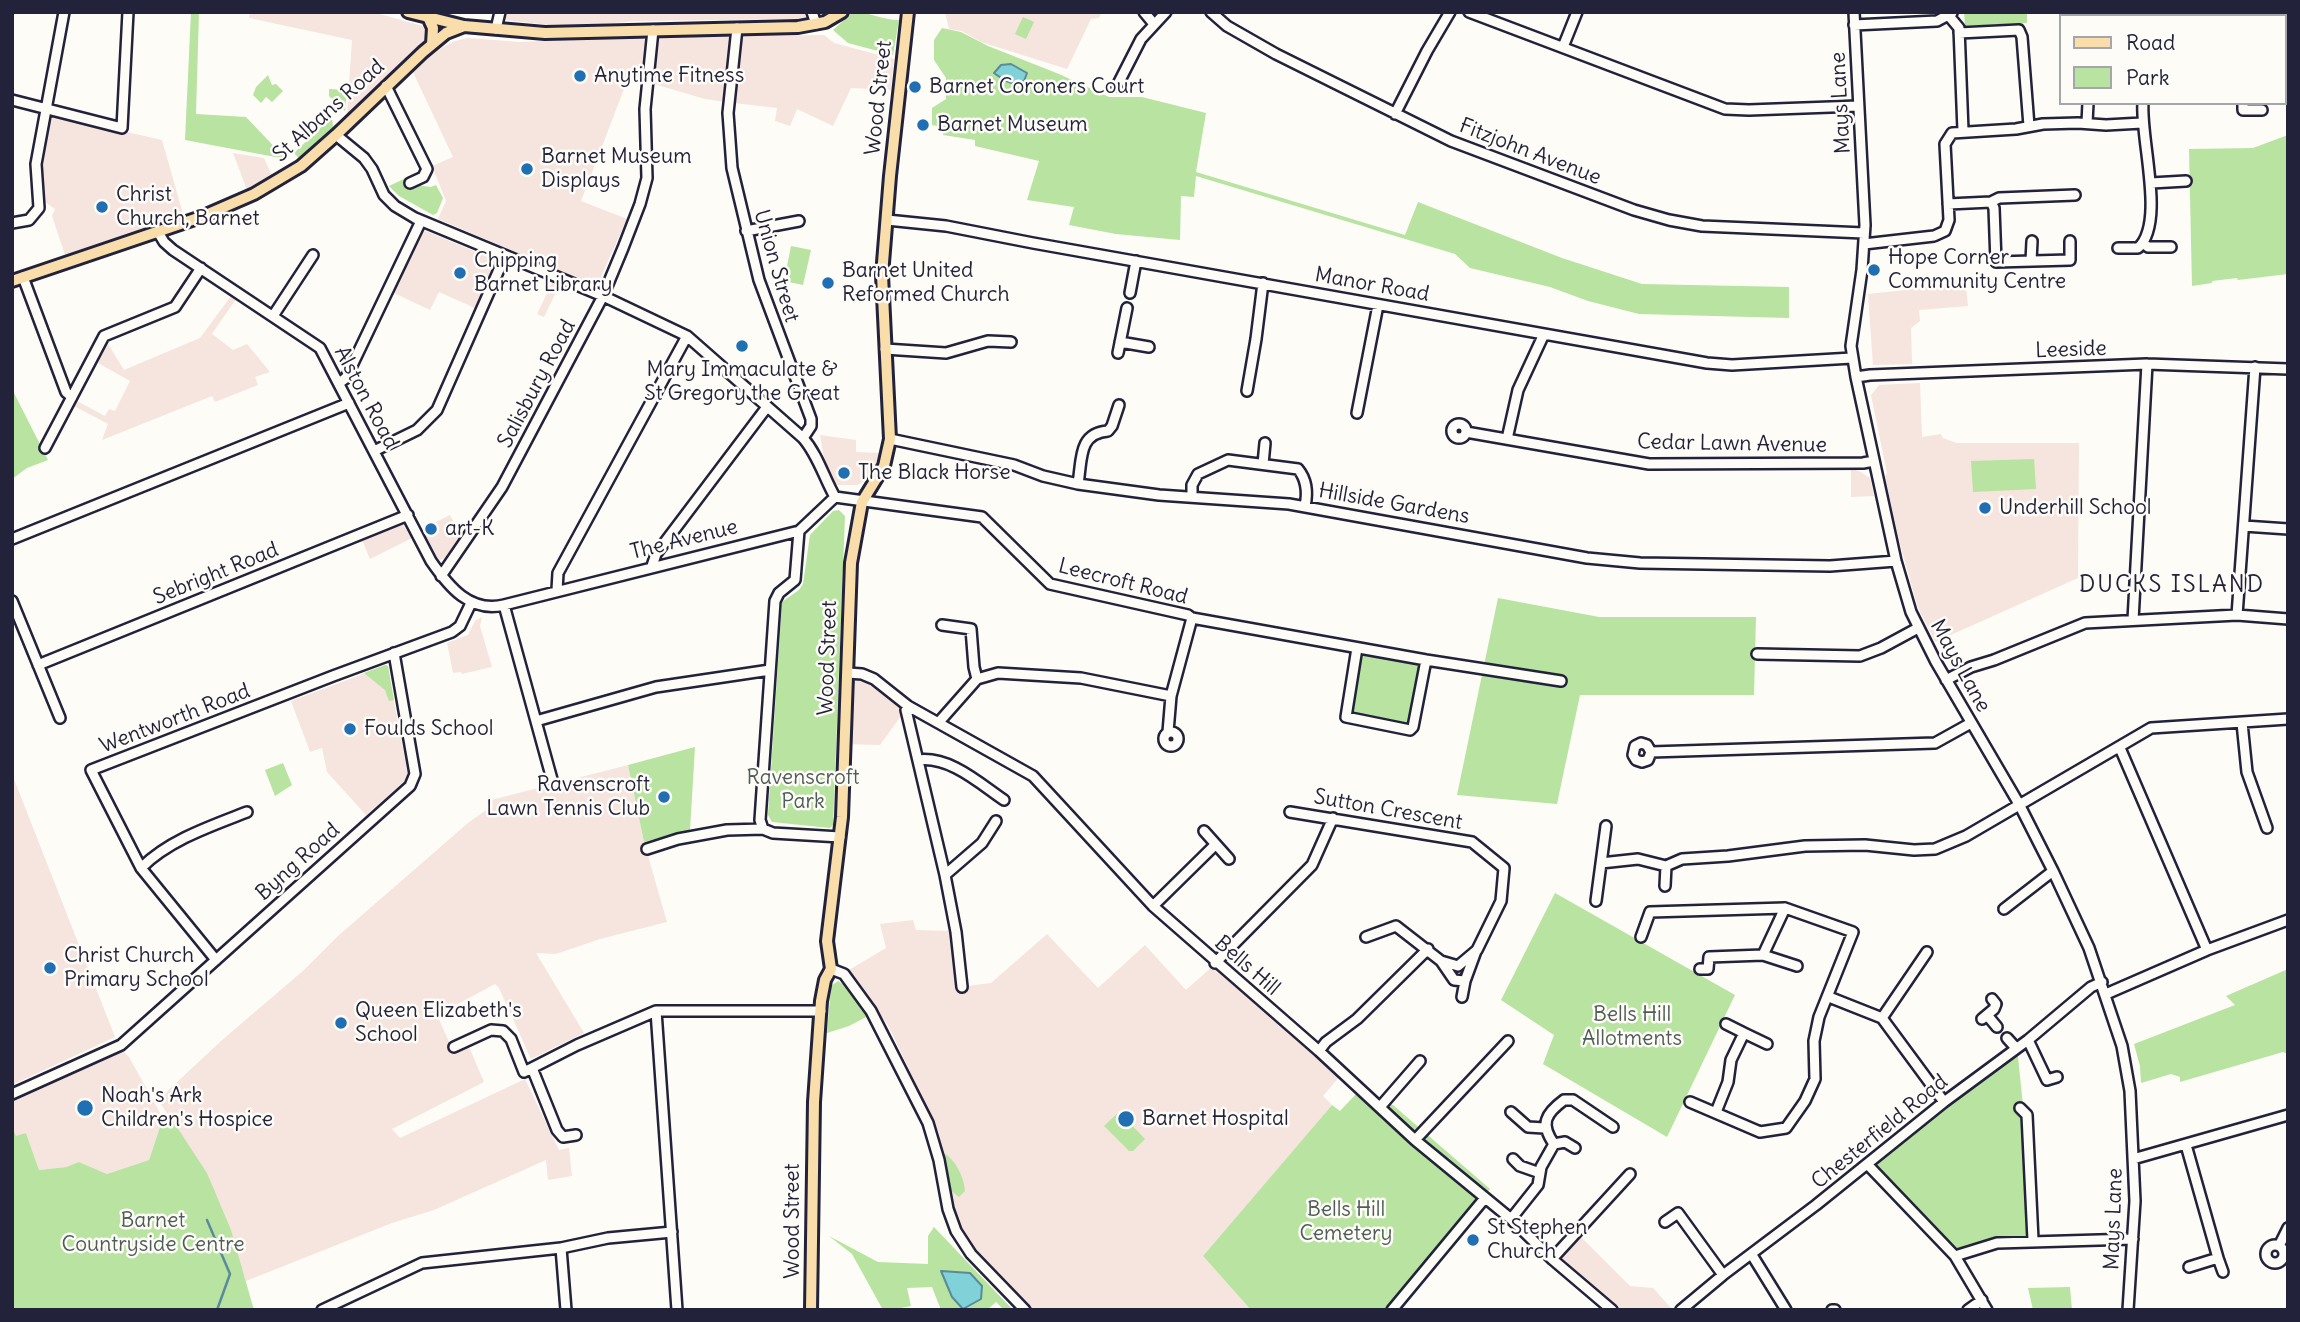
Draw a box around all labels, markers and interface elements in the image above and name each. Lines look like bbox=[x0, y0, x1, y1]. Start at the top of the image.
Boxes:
legend bbox=[2058, 14, 2286, 105]
text: Road bbox=[2126, 29, 2175, 56]
street label: Wood Street bbox=[860, 39, 898, 157]
street label: Mays Lane bbox=[1826, 51, 1856, 155]
street label: St Albans Road bbox=[268, 54, 390, 168]
place label: Anytime Fitness bbox=[594, 63, 744, 89]
text: Park bbox=[2126, 64, 2169, 91]
marker: Anytime Fitness bbox=[572, 68, 588, 84]
place label: Barnet Coroners Court bbox=[929, 74, 1144, 100]
marker: Barnet Coroners Court bbox=[907, 79, 923, 95]
place label: Barnet Museum bbox=[937, 112, 1088, 138]
street label: Fitzjohn Avenue bbox=[1456, 113, 1604, 191]
marker: Barnet Museum bbox=[915, 117, 931, 133]
place label: Barnet Museum Displays bbox=[541, 144, 692, 194]
marker: Barnet Museum Displays bbox=[519, 161, 535, 177]
place label: Christ Church, Barnet bbox=[116, 182, 260, 232]
marker: Christ Church, Barnet bbox=[94, 199, 110, 215]
street label: Union Street bbox=[748, 207, 804, 325]
place label: Hope Corner Community Centre bbox=[1888, 245, 2066, 295]
place label: Chipping Barnet Library bbox=[474, 248, 612, 298]
place label: Barnet United Reformed Church bbox=[842, 258, 1010, 308]
marker: Hope Corner Community Centre bbox=[1866, 262, 1882, 278]
street label: Manor Road bbox=[1313, 263, 1431, 307]
marker: Chipping Barnet Library bbox=[452, 265, 468, 281]
marker: Barnet United Reformed Church bbox=[820, 275, 836, 291]
street label: Salisbury Road bbox=[493, 316, 581, 452]
street label: Leeside bbox=[2035, 336, 2107, 364]
marker: Mary Immaculate & St Gregory the Great bbox=[734, 338, 750, 354]
street label: Alston Road bbox=[328, 342, 404, 454]
place label: Mary Immaculate & St Gregory the Great bbox=[644, 357, 840, 407]
street label: Cedar Lawn Avenue bbox=[1637, 430, 1827, 458]
place label: The Black Horse bbox=[858, 460, 1010, 486]
marker: The Black Horse bbox=[836, 465, 852, 481]
street label: Hillside Gardens bbox=[1317, 478, 1471, 530]
place label: Underhill School bbox=[1999, 495, 2151, 521]
marker: Underhill School bbox=[1977, 500, 1993, 516]
street label: The Avenue bbox=[628, 514, 740, 566]
place label: art-K bbox=[445, 516, 494, 542]
marker: art-K bbox=[423, 521, 439, 537]
street label: Sebright Road bbox=[150, 537, 282, 611]
street label: Leecroft Road bbox=[1056, 554, 1190, 610]
district label: DUCKS ISLAND bbox=[2081, 571, 2263, 599]
street label: Wood Street bbox=[813, 600, 843, 716]
street label: Mays Lane bbox=[1924, 615, 1996, 717]
street label: Wentworth Road bbox=[96, 679, 254, 759]
place label: Foulds School bbox=[364, 716, 493, 742]
marker: Foulds School bbox=[342, 721, 358, 737]
park label: Ravenscroft Park bbox=[746, 765, 860, 815]
place label: Ravenscroft Lawn Tennis Club bbox=[486, 772, 650, 822]
street label: Sutton Crescent bbox=[1312, 785, 1464, 835]
marker: Ravenscroft Lawn Tennis Club bbox=[656, 789, 672, 805]
street label: Byng Road bbox=[251, 818, 345, 906]
street label: Bells Hill bbox=[1209, 931, 1285, 1001]
place label: Christ Church Primary School bbox=[64, 943, 209, 993]
marker: Christ Church Primary School bbox=[42, 960, 58, 976]
place label: Queen Elizabeth's School bbox=[355, 998, 522, 1048]
park label: Bells Hill Allotments bbox=[1582, 1002, 1682, 1052]
marker: Queen Elizabeth's School bbox=[333, 1015, 349, 1031]
street label: Chesterfield Road bbox=[1807, 1069, 1953, 1195]
place label: Noah's Ark Children's Hospice bbox=[101, 1083, 273, 1133]
marker: Noah's Ark Children's Hospice bbox=[75, 1098, 95, 1118]
place label: Barnet Hospital bbox=[1142, 1106, 1289, 1132]
marker: Barnet Hospital bbox=[1116, 1109, 1136, 1129]
street label: Wood Street bbox=[780, 1163, 806, 1279]
street label: Mays Lane bbox=[2100, 1168, 2128, 1270]
park label: Bells Hill Cemetery bbox=[1300, 1197, 1392, 1247]
park label: Barnet Countryside Centre bbox=[62, 1208, 244, 1258]
place label: St Stephen Church bbox=[1487, 1215, 1587, 1265]
marker: St Stephen Church bbox=[1465, 1232, 1481, 1248]

